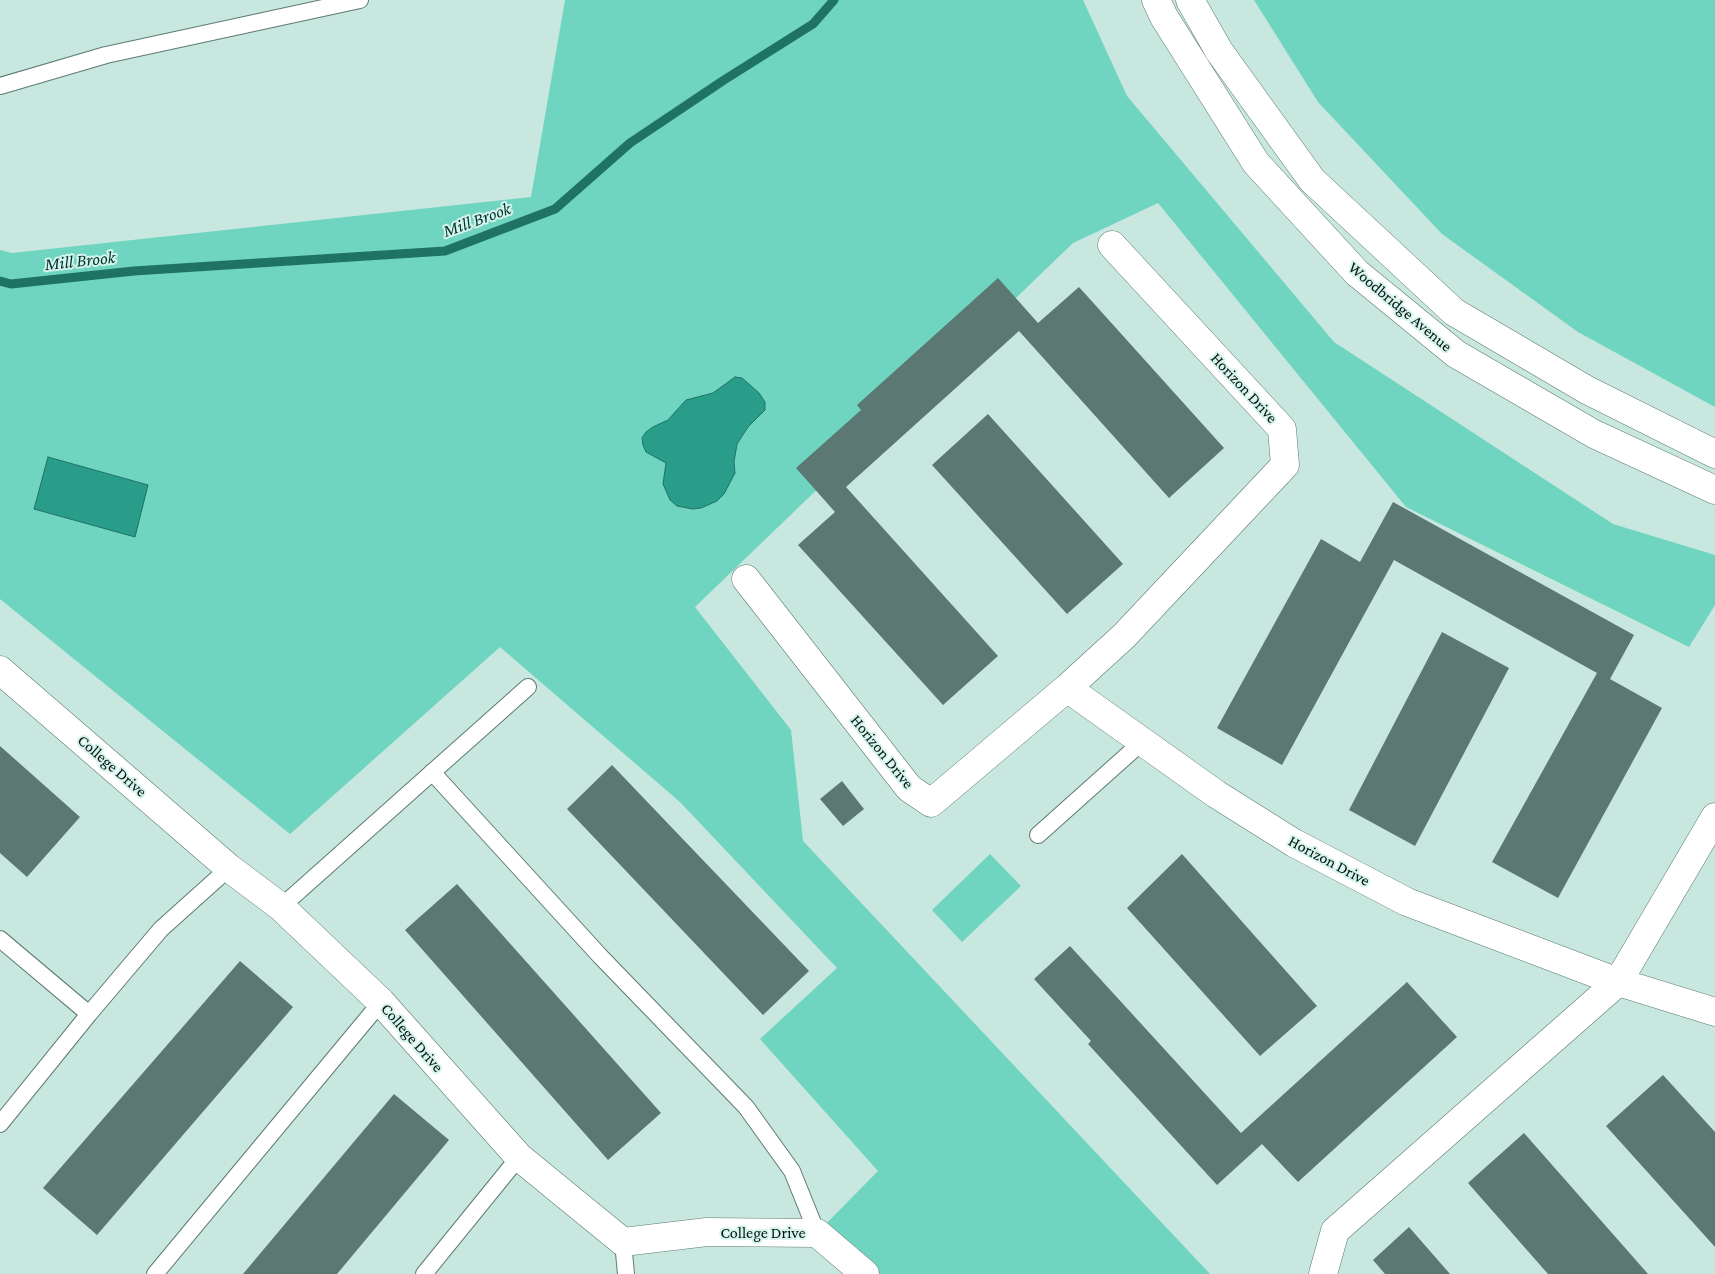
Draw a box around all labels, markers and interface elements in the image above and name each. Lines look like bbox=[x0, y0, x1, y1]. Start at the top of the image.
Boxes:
water label: Mill Brook bbox=[440, 198, 514, 242]
water label: Mill Brook bbox=[44, 247, 116, 275]
street label: Woodbridge Avenue bbox=[1344, 258, 1456, 356]
street label: Horizon Drive bbox=[1206, 349, 1282, 427]
street label: Horizon Drive bbox=[846, 711, 918, 793]
street label: College Drive bbox=[74, 731, 150, 801]
street label: Horizon Drive bbox=[1285, 832, 1373, 890]
street label: College Drive bbox=[377, 1000, 447, 1076]
street label: College Drive bbox=[720, 1223, 806, 1243]

